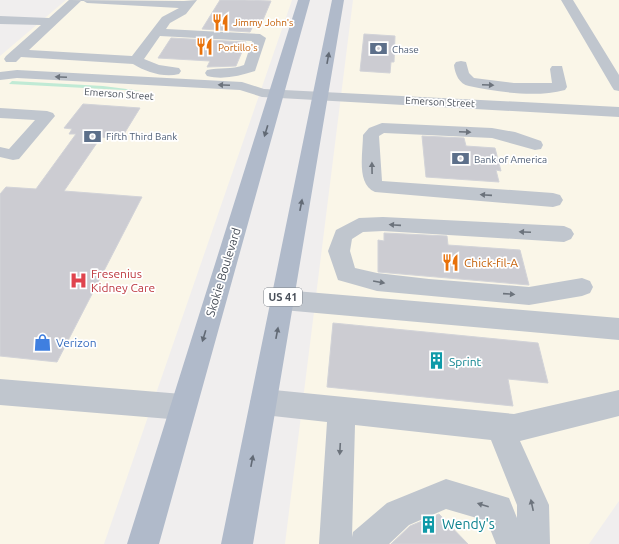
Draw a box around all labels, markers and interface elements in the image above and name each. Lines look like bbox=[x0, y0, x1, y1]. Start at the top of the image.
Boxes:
restaurant icon: Jimmy John's bbox=[210, 12, 230, 32]
place label: Jimmy John's bbox=[233, 17, 293, 28]
restaurant icon: Portillo's bbox=[195, 37, 215, 57]
bank icon: Chase bbox=[369, 39, 389, 59]
place label: Portillo's bbox=[218, 42, 258, 53]
place label: Chase bbox=[392, 44, 419, 55]
one-way arrow bbox=[325, 52, 331, 64]
one-way arrow bbox=[55, 73, 67, 80]
one-way arrow bbox=[482, 81, 494, 88]
one-way arrow bbox=[218, 82, 230, 89]
street label: Emerson Street bbox=[84, 86, 154, 102]
street label: Emerson Street bbox=[405, 95, 475, 109]
one-way arrow bbox=[263, 125, 269, 137]
bank icon: Fifth Third Bank bbox=[83, 126, 103, 146]
one-way arrow bbox=[459, 129, 472, 135]
place label: Fifth Third Bank bbox=[106, 131, 177, 142]
bank icon: Bank of America bbox=[451, 149, 471, 169]
place label: Bank of America bbox=[474, 154, 547, 165]
one-way arrow bbox=[368, 162, 375, 174]
one-way arrow bbox=[480, 192, 492, 199]
one-way arrow bbox=[298, 199, 304, 211]
one-way arrow bbox=[389, 222, 401, 229]
street label: Skokie Boulevard bbox=[203, 226, 243, 318]
one-way arrow bbox=[519, 229, 531, 236]
restaurant icon: Chick-fil-A bbox=[441, 252, 461, 272]
place label: Chick-fil-A bbox=[464, 256, 518, 269]
place label: Fresenius Kidney Care bbox=[91, 267, 155, 294]
hospital icon: Fresenius Kidney Care bbox=[68, 270, 88, 290]
one-way arrow bbox=[373, 279, 385, 285]
road number: US 41 bbox=[264, 288, 302, 306]
one-way arrow bbox=[503, 291, 515, 298]
one-way arrow bbox=[274, 327, 280, 339]
one-way arrow bbox=[201, 330, 207, 342]
shop icon: Verizon bbox=[33, 332, 53, 352]
place label: Verizon bbox=[56, 336, 97, 349]
building icon: Sprint bbox=[426, 351, 446, 371]
place label: Sprint bbox=[449, 355, 482, 368]
one-way arrow bbox=[337, 443, 344, 455]
one-way arrow bbox=[250, 454, 256, 467]
one-way arrow bbox=[528, 499, 534, 512]
one-way arrow bbox=[477, 502, 489, 508]
building icon: Wendy's bbox=[419, 514, 439, 534]
place label: Wendy's bbox=[442, 516, 495, 532]

